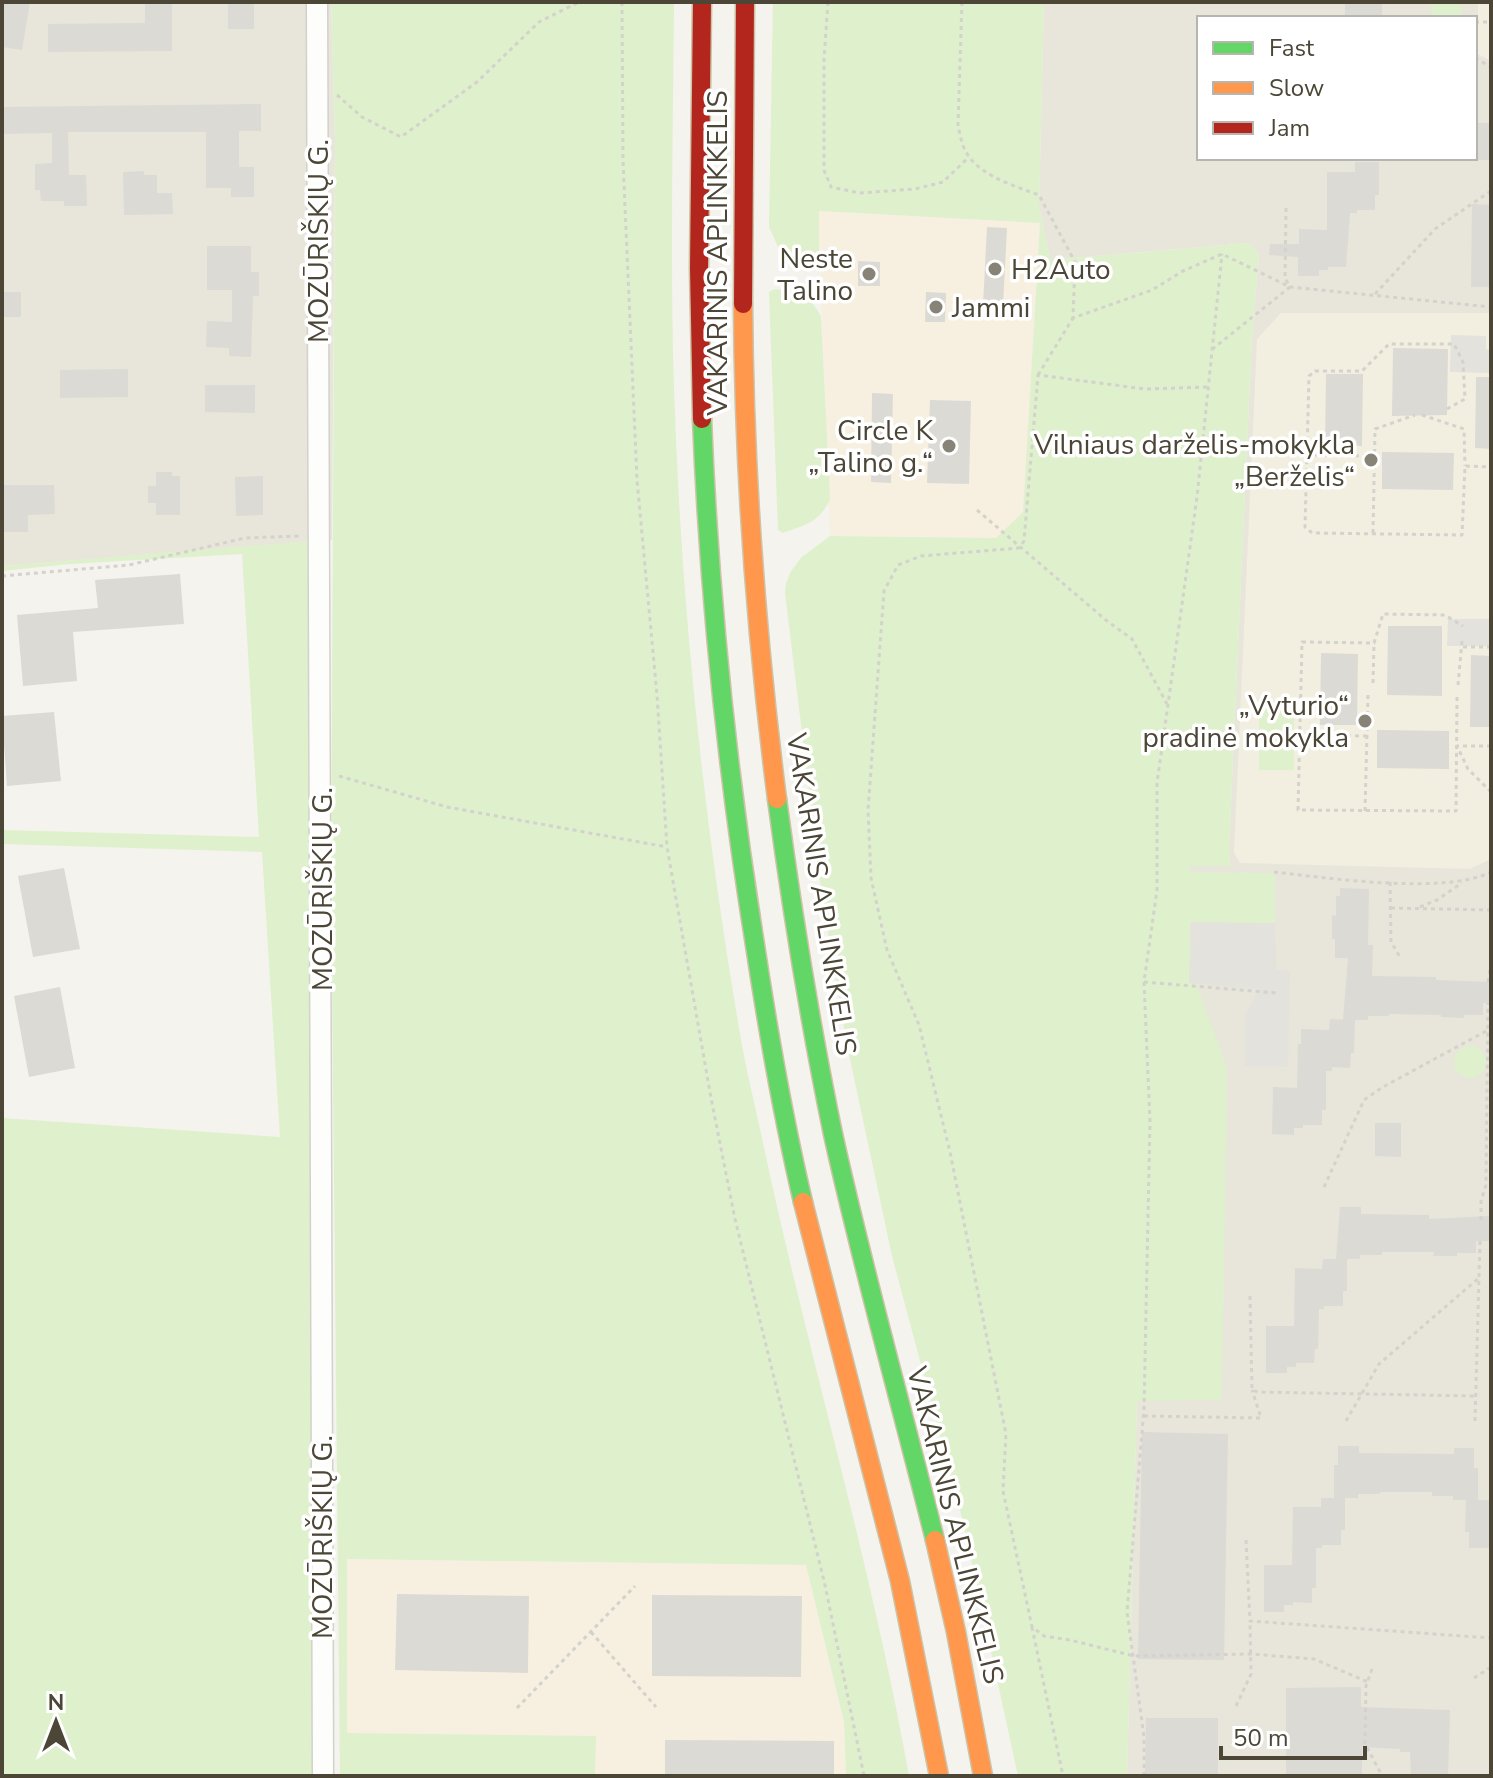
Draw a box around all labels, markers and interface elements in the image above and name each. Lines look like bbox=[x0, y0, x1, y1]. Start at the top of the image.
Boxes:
legend bbox=[1197, 16, 1477, 160]
text: Fast bbox=[1269, 32, 1315, 64]
text: Slow bbox=[1269, 72, 1324, 104]
street label: VAKARINIS APLINKKELIS bbox=[699, 90, 737, 417]
text: Jam bbox=[1268, 112, 1310, 144]
street label: MOZŪRIŠKIŲ G. bbox=[300, 139, 338, 343]
place label: Neste Talino bbox=[777, 240, 853, 310]
place label: H2Auto bbox=[1011, 251, 1110, 289]
marker: H2Auto bbox=[986, 260, 1004, 278]
marker: Neste Talino bbox=[860, 265, 878, 283]
place label: Jammi bbox=[951, 289, 1030, 327]
marker: Jammi bbox=[927, 298, 945, 316]
place label: Circle K „Talino g.“ bbox=[808, 412, 933, 482]
place label: Vilniaus darželis-mokykla „Berželis“ bbox=[1033, 426, 1355, 496]
marker: Circle K „Talino g.“ bbox=[940, 437, 958, 455]
marker: Vilniaus darželis-mokykla „Berželis“ bbox=[1362, 451, 1380, 469]
place label: „Vyturio“ pradinė mokykla bbox=[1143, 687, 1349, 757]
marker: „Vyturio“ pradinė mokykla bbox=[1356, 712, 1374, 730]
street label: VAKARINIS APLINKKELIS bbox=[777, 729, 865, 1058]
street label: MOZŪRIŠKIŲ G. bbox=[304, 787, 342, 991]
street label: VAKARINIS APLINKKELIS bbox=[897, 1362, 1013, 1688]
street label: MOZŪRIŠKIŲ G. bbox=[304, 1435, 342, 1639]
north arrow bbox=[16, 1682, 96, 1762]
text: N bbox=[48, 1688, 64, 1718]
scale bar bbox=[1221, 1710, 1365, 1760]
text: 50 m bbox=[1233, 1722, 1289, 1754]

